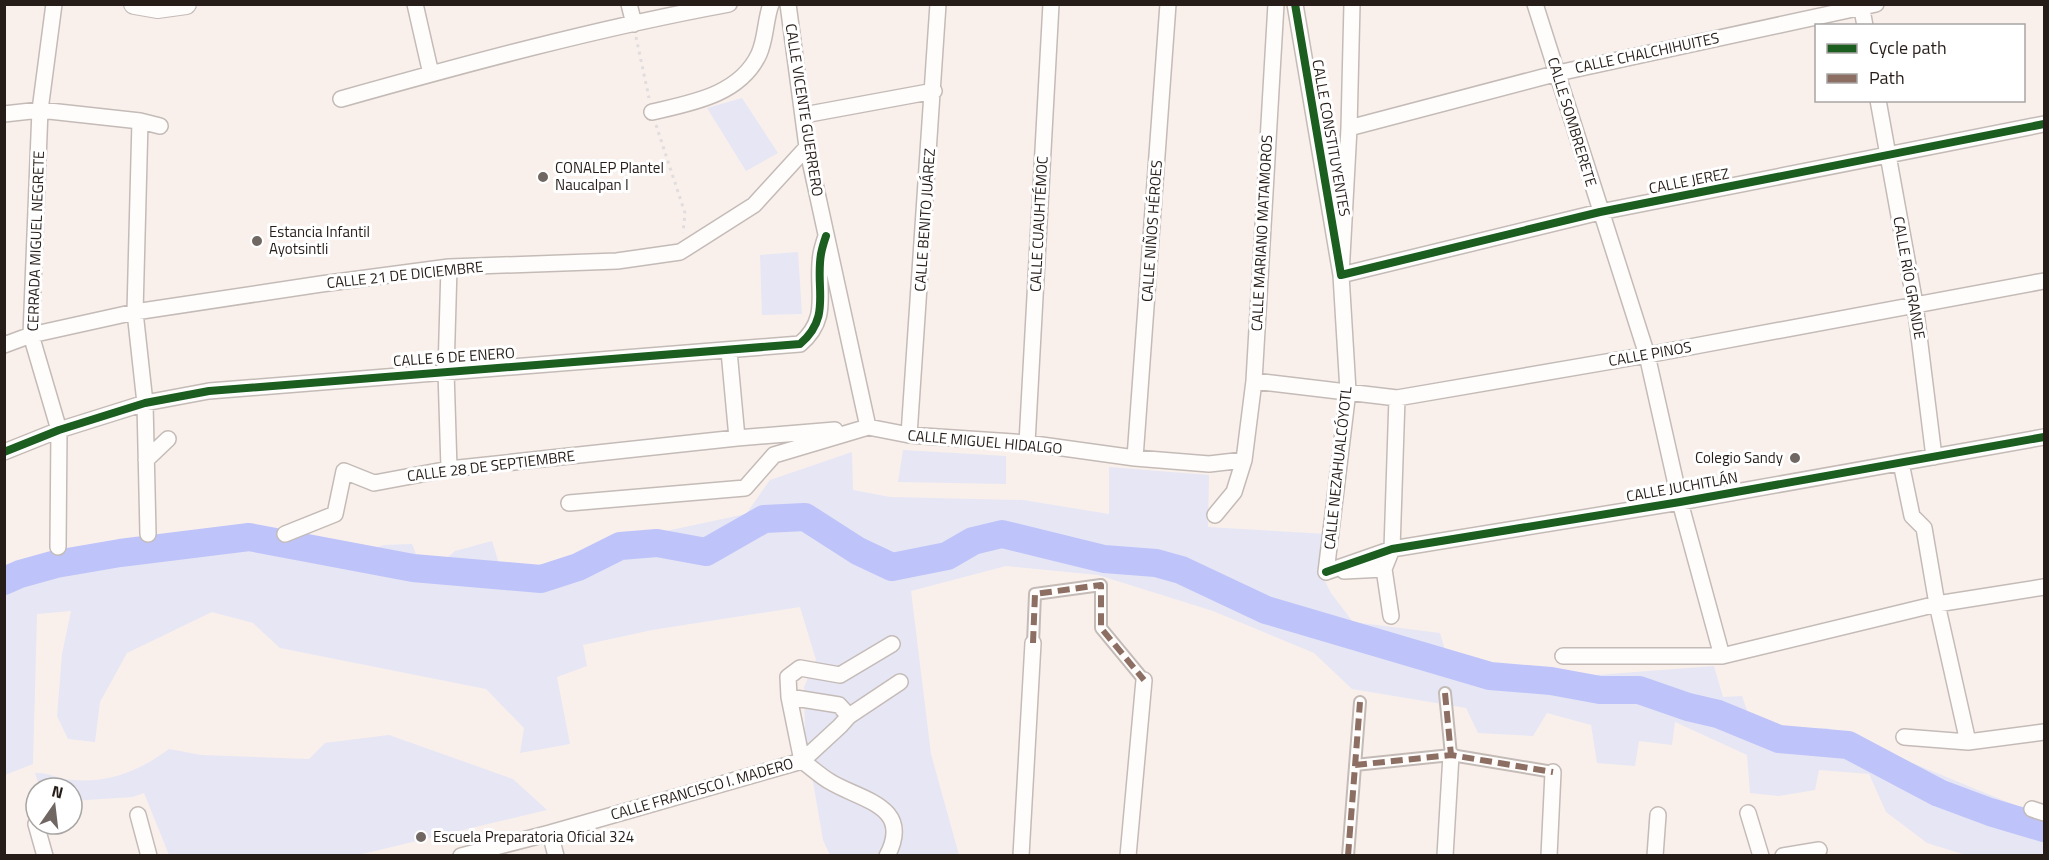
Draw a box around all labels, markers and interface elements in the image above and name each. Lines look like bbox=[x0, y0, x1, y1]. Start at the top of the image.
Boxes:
street label: CALLE VICENTE GUERRERO bbox=[779, 22, 830, 198]
legend bbox=[1815, 24, 2025, 102]
street label: CALLE CHALCHIHUITES bbox=[1573, 26, 1721, 79]
text: Cycle path bbox=[1869, 34, 1947, 61]
street label: CALLE SOMBRERETE bbox=[1542, 54, 1603, 189]
street label: CALLE CONSTITUYENTES bbox=[1306, 58, 1357, 218]
text: Path bbox=[1869, 64, 1905, 91]
street label: CALLE MARIANO MATAMOROS bbox=[1245, 134, 1278, 332]
street label: CALLE BENITO JUÁREZ bbox=[908, 148, 941, 292]
street label: CERRADA MIGUEL NEGRETE bbox=[21, 150, 50, 332]
street label: CALLE CUAUHTÉMOC bbox=[1023, 155, 1054, 293]
place label: CONALEP Plantel Naucalpan I bbox=[555, 156, 664, 196]
street label: CALLE NIÑOS HÉROES bbox=[1135, 159, 1168, 303]
street label: CALLE JEREZ bbox=[1647, 161, 1731, 200]
marker: CONALEP Plantel Naucalpan I bbox=[536, 170, 550, 184]
street label: CALLE RÍO GRANDE bbox=[1887, 215, 1932, 341]
place label: Estancia Infantil Ayotsintli bbox=[269, 220, 370, 260]
marker: Estancia Infantil Ayotsintli bbox=[250, 234, 264, 248]
street label: CALLE 21 DE DICIEMBRE bbox=[326, 255, 484, 294]
street label: CALLE PINOS bbox=[1607, 335, 1693, 372]
street label: CALLE 6 DE ENERO bbox=[392, 341, 516, 372]
street label: CALLE NEZAHUALCÓYOTL bbox=[1318, 385, 1358, 551]
street label: CALLE MIGUEL HIDALGO bbox=[907, 423, 1063, 460]
street label: CALLE 28 DE SEPTIEMBRE bbox=[406, 444, 576, 487]
place label: Colegio Sandy bbox=[1695, 446, 1783, 469]
marker: Colegio Sandy bbox=[1788, 451, 1802, 465]
street label: CALLE JUCHITLÁN bbox=[1624, 465, 1740, 508]
street label: CALLE FRANCISCO I. MADERO bbox=[608, 751, 796, 826]
north arrow bbox=[24, 776, 84, 836]
text: N bbox=[49, 778, 66, 804]
place label: Escuela Preparatoria Oficial 324 bbox=[433, 825, 634, 848]
marker: Escuela Preparatoria Oficial 324 bbox=[414, 830, 428, 844]

